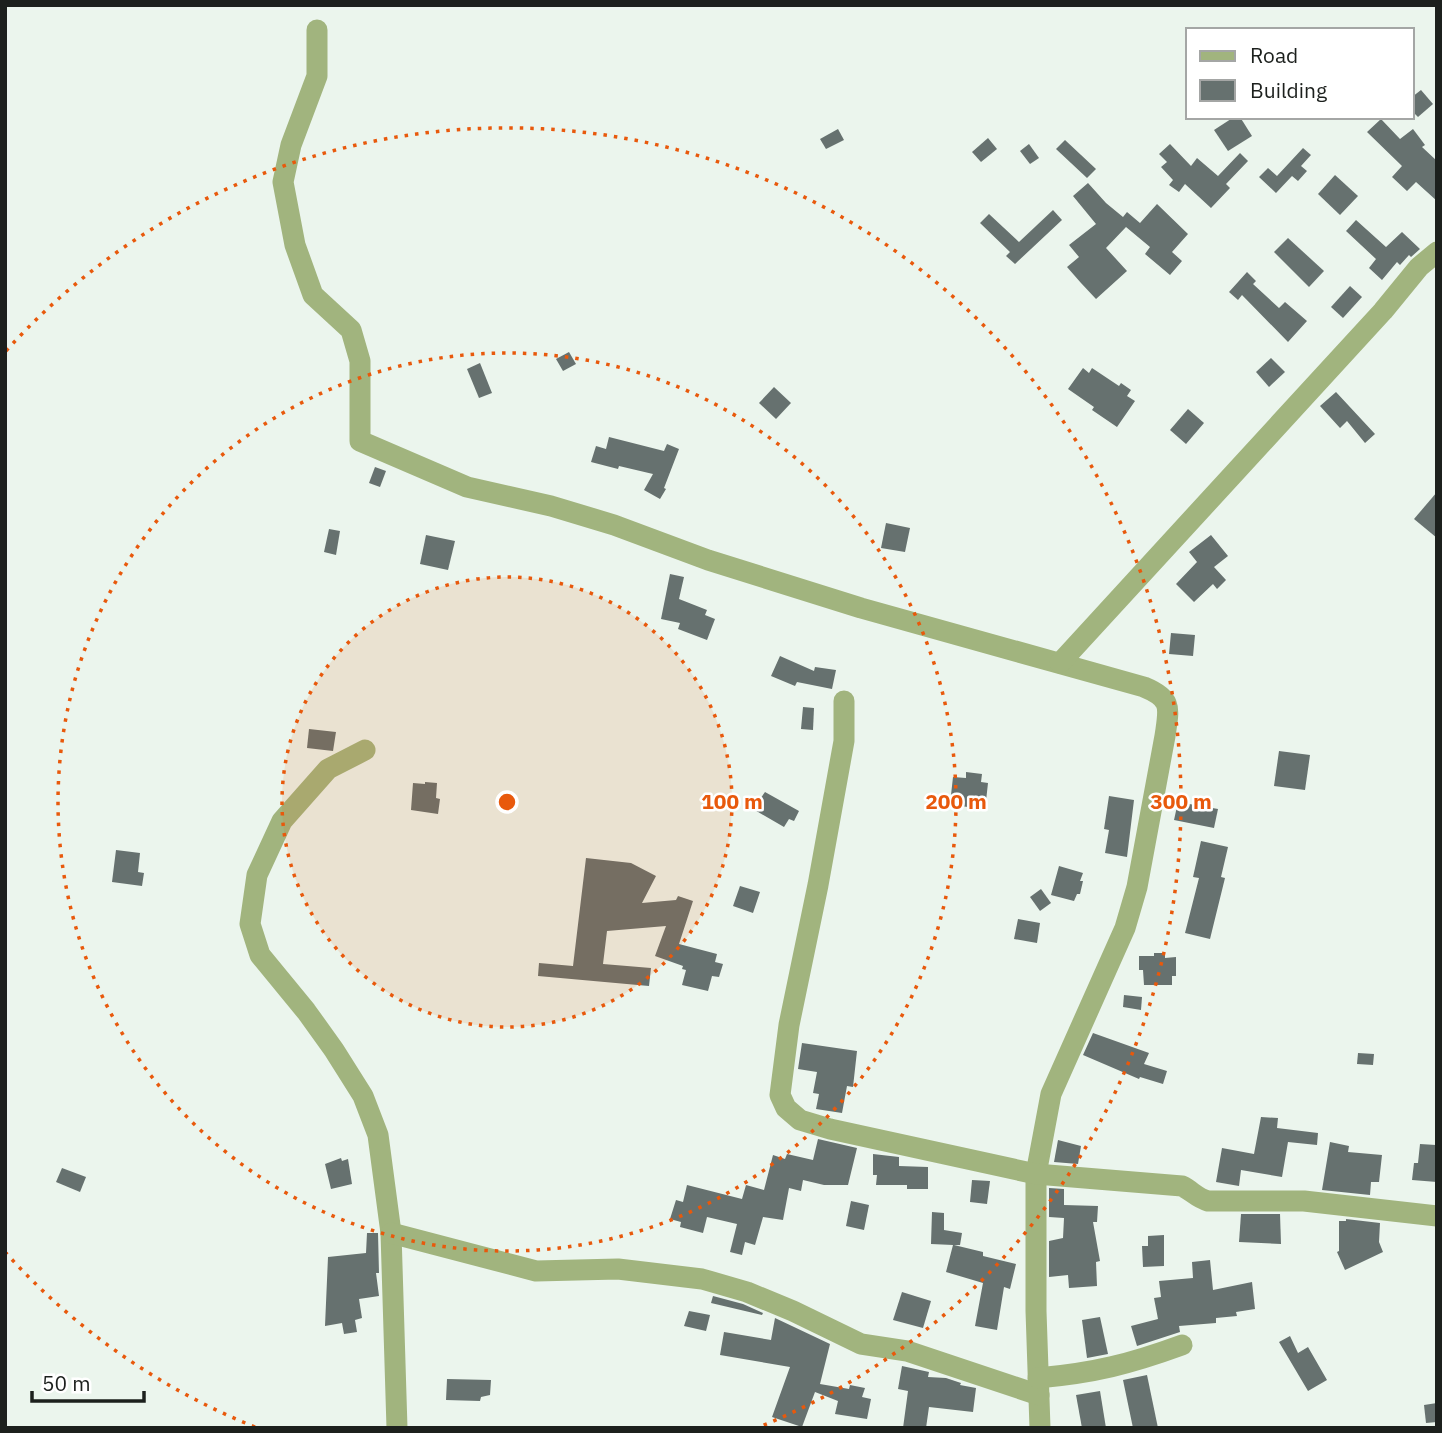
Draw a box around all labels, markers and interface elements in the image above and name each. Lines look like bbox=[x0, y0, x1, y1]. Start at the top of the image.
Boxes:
legend bbox=[1186, 28, 1414, 119]
text: Road bbox=[1250, 41, 1298, 69]
text: Building bbox=[1250, 76, 1327, 104]
text: 100 m bbox=[701, 787, 763, 815]
text: 200 m bbox=[925, 787, 987, 815]
text: 300 m bbox=[1150, 787, 1212, 815]
centre of rings bbox=[495, 790, 519, 814]
scale bar bbox=[32, 1360, 144, 1404]
text: 50 m bbox=[42, 1369, 91, 1397]

